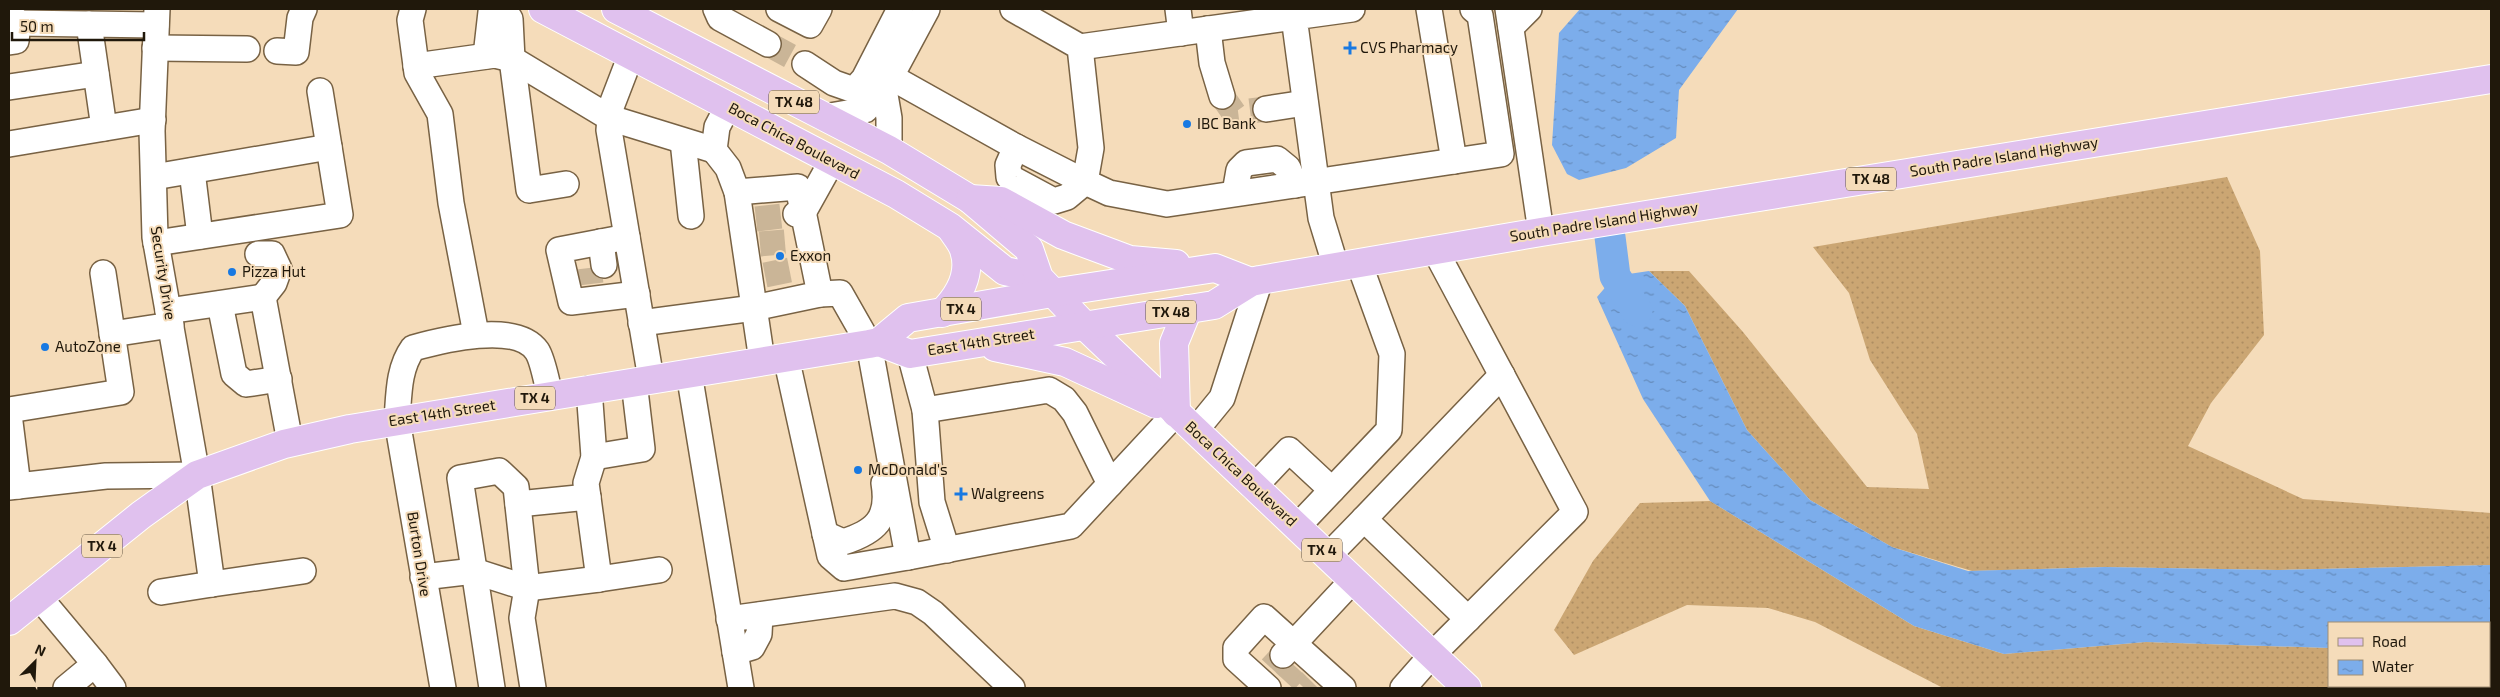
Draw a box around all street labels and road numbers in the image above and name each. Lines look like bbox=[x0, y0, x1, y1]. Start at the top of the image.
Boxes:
road number: TX 48 bbox=[769, 90, 819, 114]
street label: Boca Chica Boulevard bbox=[726, 98, 863, 182]
street label: South Padre Island Highway bbox=[1908, 132, 2099, 180]
road number: TX 48 bbox=[1846, 168, 1896, 190]
street label: South Padre Island Highway bbox=[1508, 197, 1699, 245]
street label: Security Drive bbox=[148, 225, 180, 321]
road number: TX 4 bbox=[941, 298, 981, 320]
road number: TX 48 bbox=[1146, 300, 1196, 324]
street label: East 14th Street bbox=[926, 324, 1036, 358]
road number: TX 4 bbox=[515, 386, 555, 409]
street label: East 14th Street bbox=[387, 395, 497, 429]
street label: Boca Chica Boulevard bbox=[1182, 417, 1301, 530]
street label: Burton Drive bbox=[404, 510, 436, 598]
road number: TX 4 bbox=[82, 534, 122, 558]
road number: TX 4 bbox=[1302, 538, 1342, 562]

